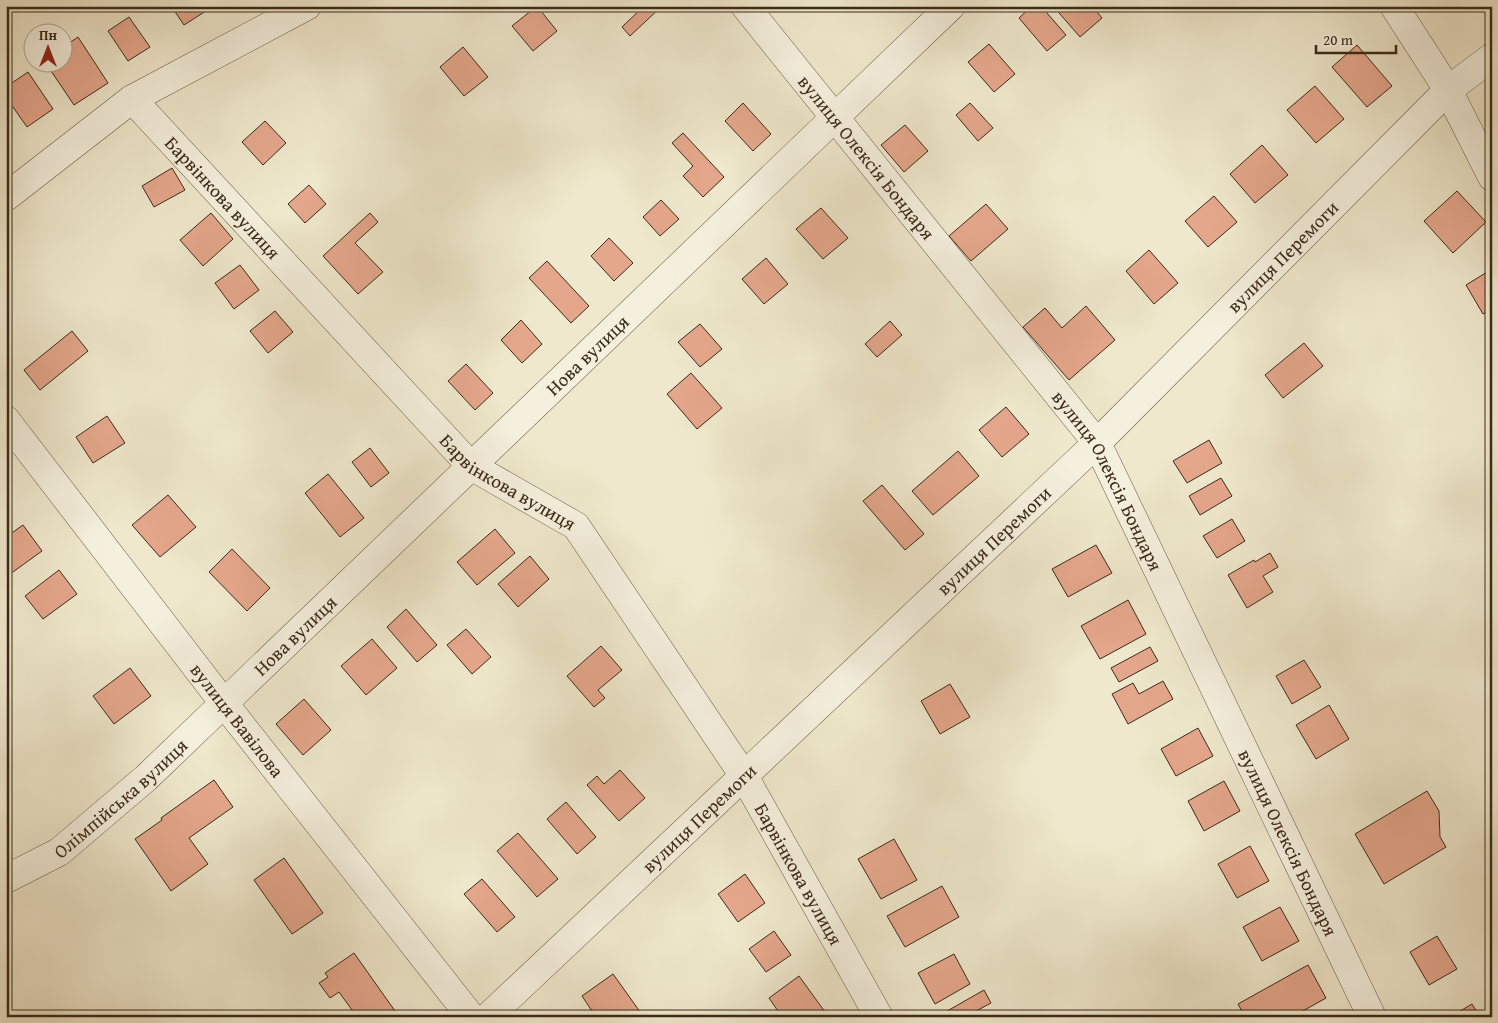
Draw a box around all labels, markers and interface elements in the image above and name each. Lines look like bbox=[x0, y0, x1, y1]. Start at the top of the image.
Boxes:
north arrow bbox=[22, 22, 72, 72]
scale bar bbox=[1316, 22, 1396, 54]
text: Пн bbox=[39, 25, 57, 45]
text: 20 m bbox=[1323, 29, 1354, 50]
street label: вулиця Олексія Бондаря bbox=[792, 69, 942, 246]
street label: Барвінкова вулиця bbox=[159, 129, 287, 266]
street label: вулиця Перемоги bbox=[1220, 194, 1345, 319]
street label: Нова вулиця bbox=[539, 308, 635, 402]
street label: вулиця Олексія Бондаря bbox=[1046, 384, 1170, 576]
street label: Барвінкова вулиця bbox=[433, 427, 582, 537]
street label: вулиця Перемоги bbox=[930, 479, 1057, 601]
street label: Нова вулиця bbox=[247, 588, 343, 682]
street label: вулиця Вавілова bbox=[184, 657, 291, 783]
street label: Олімпійська вулиця bbox=[47, 731, 194, 865]
street label: вулиця Олексія Бондаря bbox=[1232, 744, 1345, 941]
street label: вулиця Перемоги bbox=[635, 757, 763, 879]
street label: Барвінкова вулиця bbox=[748, 798, 850, 951]

